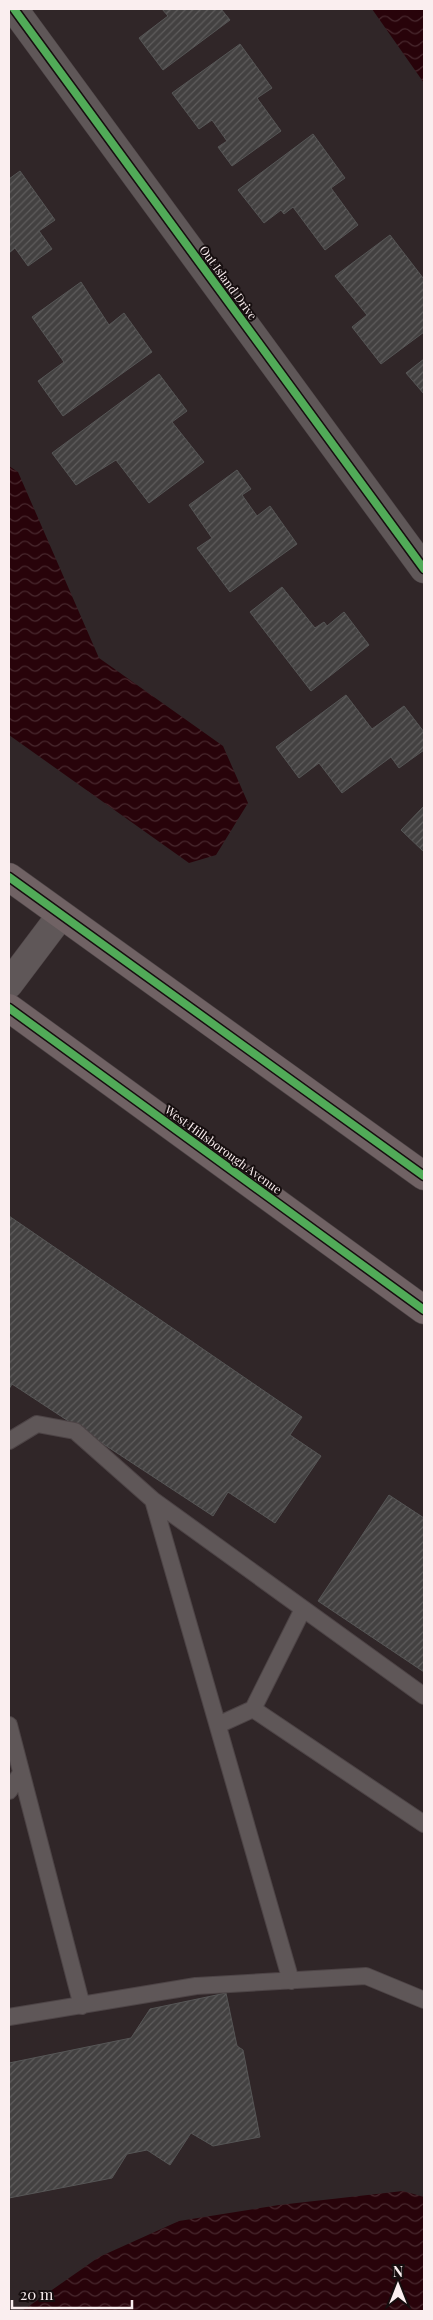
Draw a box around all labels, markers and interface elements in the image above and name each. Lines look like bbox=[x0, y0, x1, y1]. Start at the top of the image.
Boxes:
street label: Out Island Drive bbox=[196, 242, 261, 323]
street label: West Hillsborough Avenue bbox=[161, 1101, 285, 1197]
north arrow bbox=[373, 2260, 423, 2310]
text: N bbox=[393, 2262, 403, 2281]
scale bar bbox=[12, 2278, 132, 2310]
text: 20 m bbox=[20, 2284, 54, 2304]

